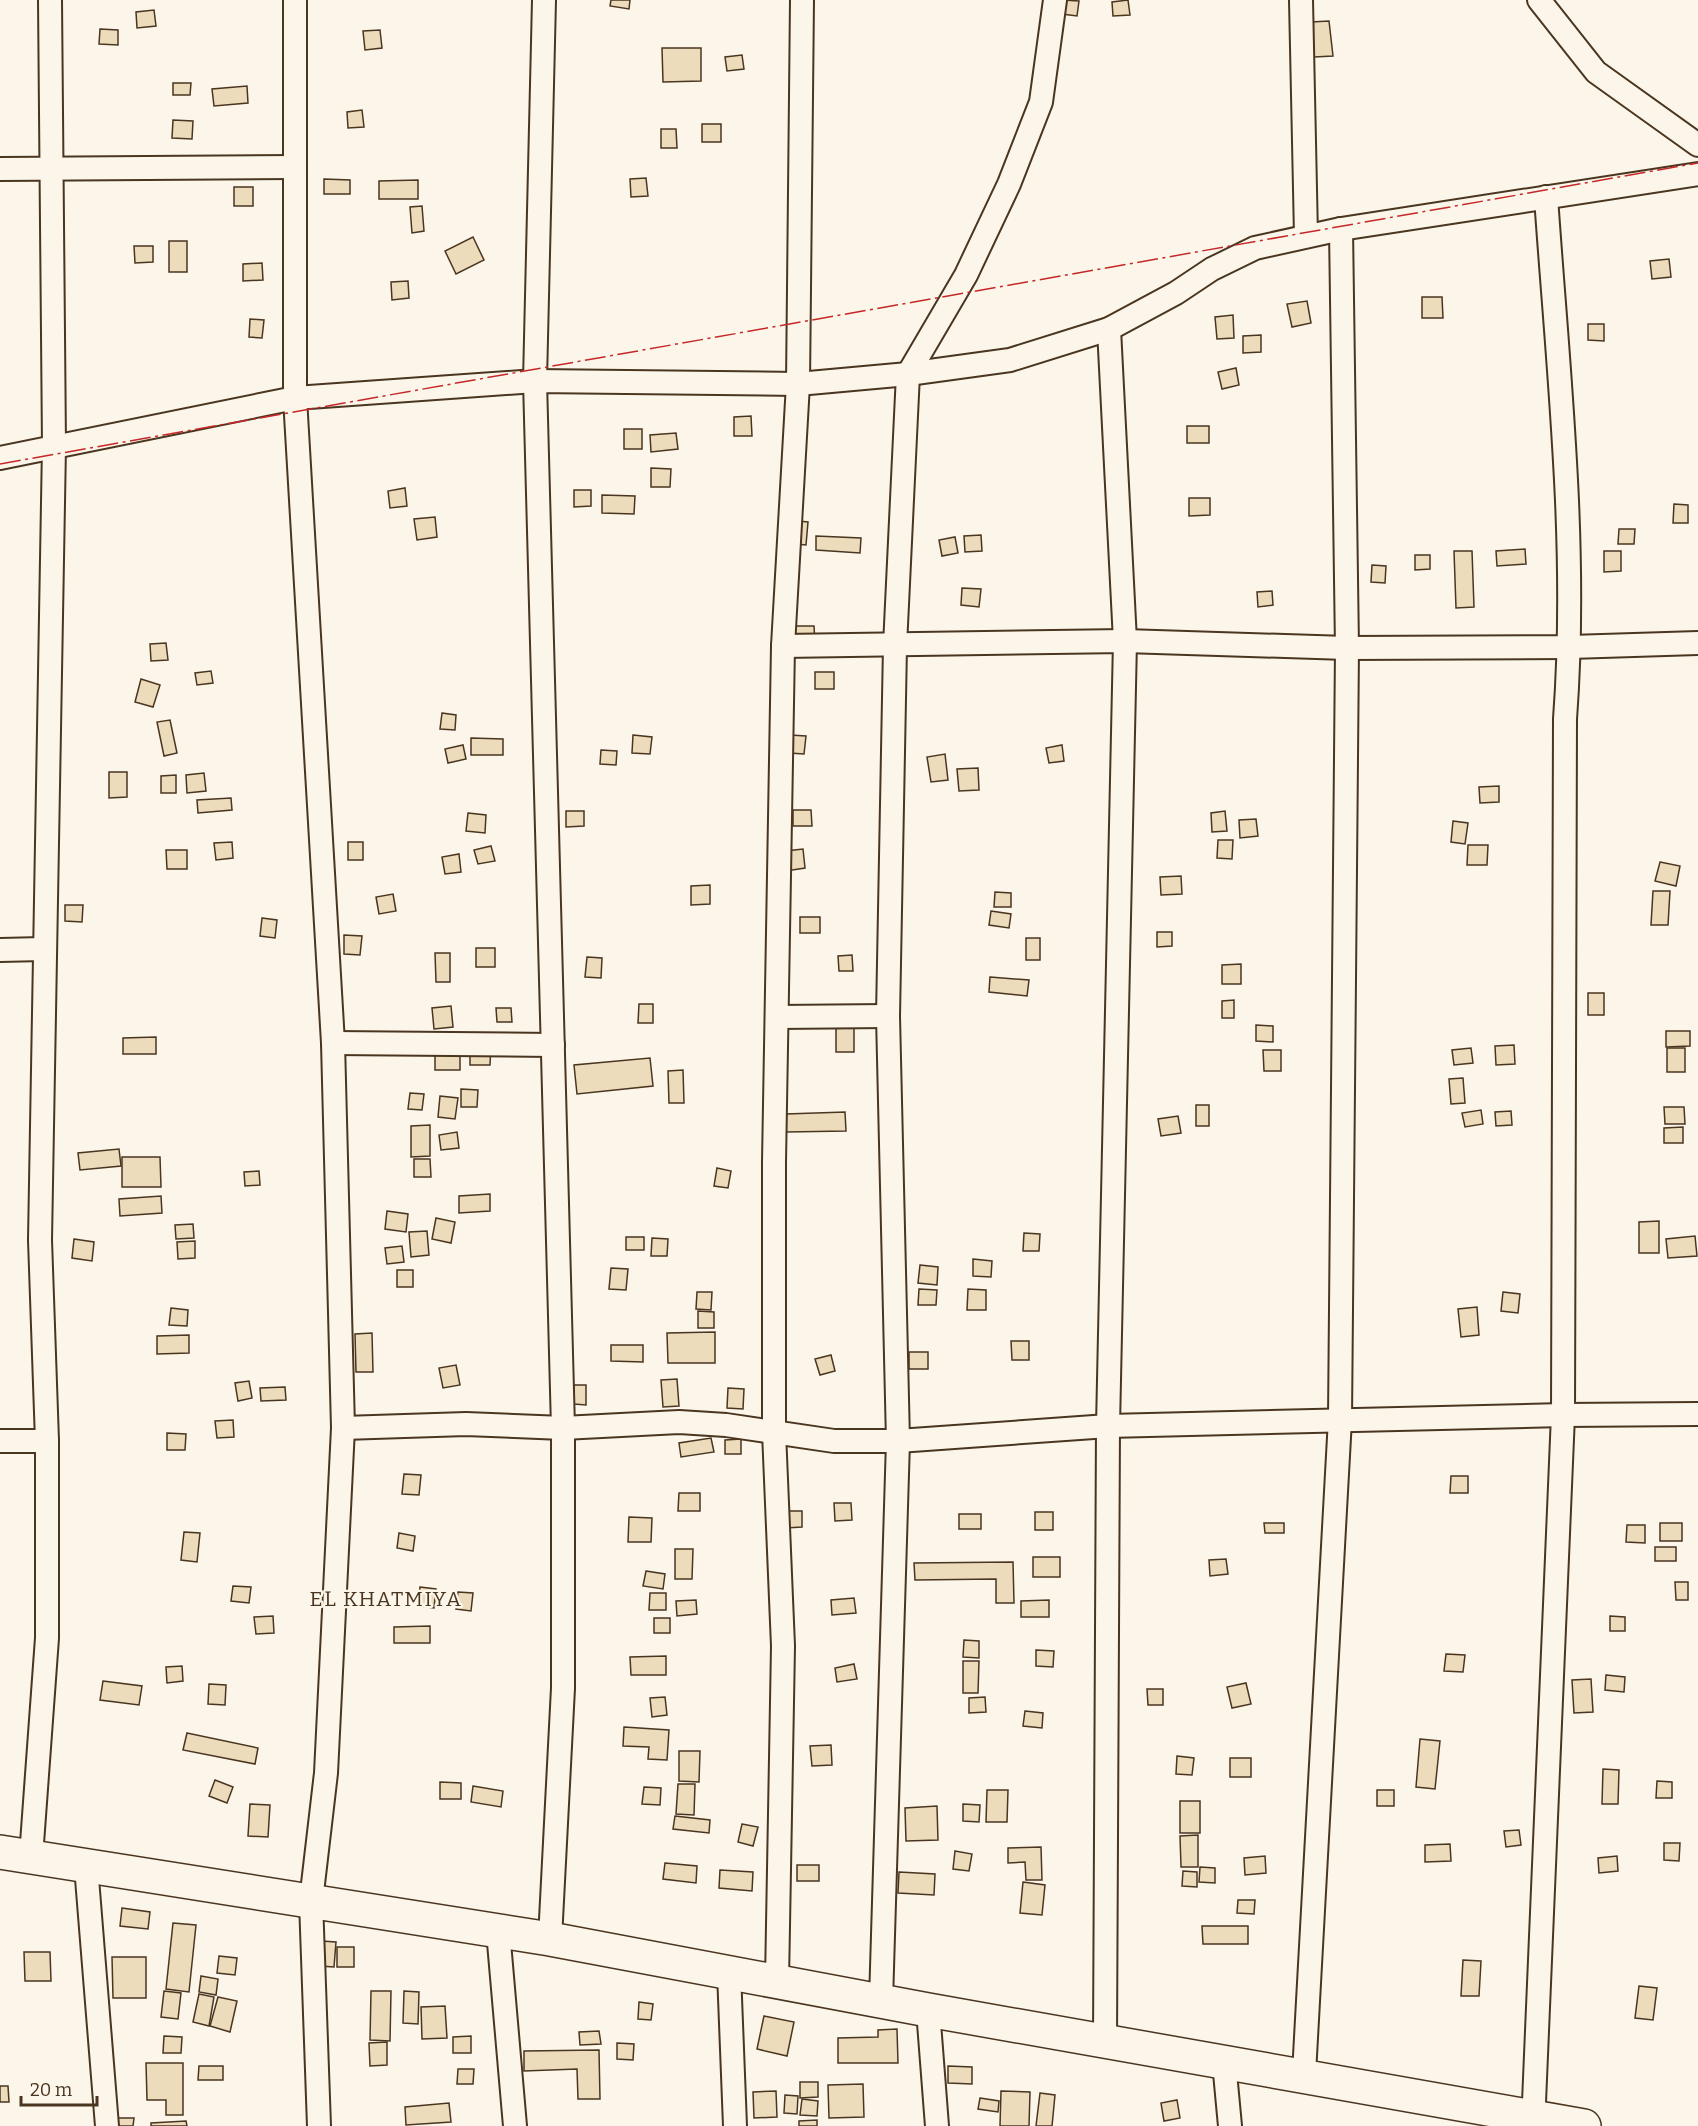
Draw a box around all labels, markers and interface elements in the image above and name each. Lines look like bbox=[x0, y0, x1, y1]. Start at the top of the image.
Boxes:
district label: EL KHATMIYA bbox=[310, 1586, 462, 1612]
scale bar bbox=[21, 2069, 98, 2107]
text: 20 m bbox=[30, 2079, 72, 2101]

